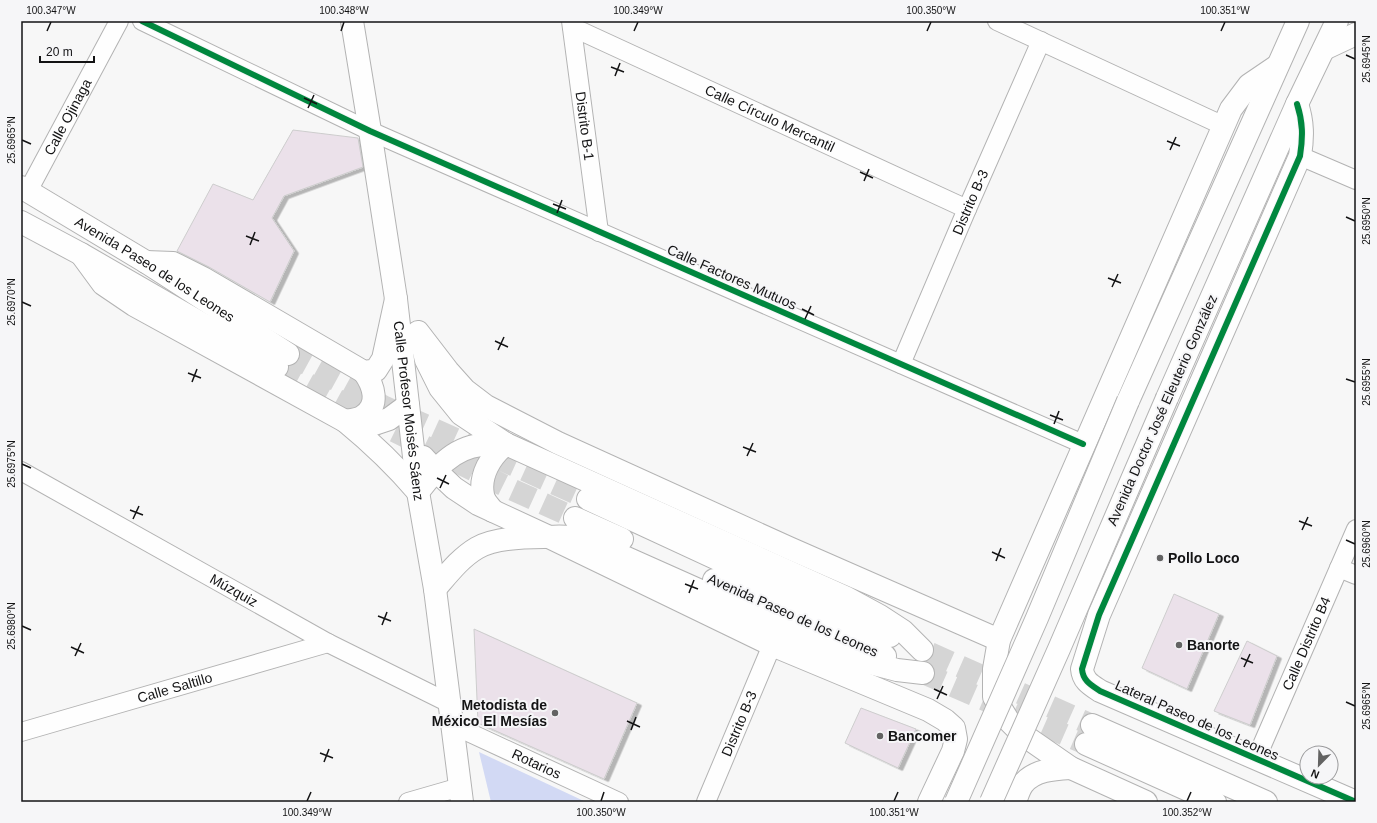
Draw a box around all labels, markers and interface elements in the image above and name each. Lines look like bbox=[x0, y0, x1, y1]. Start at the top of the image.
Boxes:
text: 100.347°W bbox=[26, 5, 76, 16]
text: 100.348°W bbox=[319, 5, 369, 16]
text: 100.349°W bbox=[613, 5, 663, 16]
text: 100.350°W bbox=[906, 5, 956, 16]
text: 100.351°W bbox=[1200, 5, 1250, 16]
text: 25.6945°N bbox=[1361, 35, 1372, 83]
scale bar bbox=[40, 38, 94, 64]
text: 20 m bbox=[46, 45, 73, 59]
street label: Calle Ojinaga bbox=[41, 76, 95, 158]
street label: Calle Círculo Mercantil bbox=[703, 81, 837, 155]
street label: Distrito B-1 bbox=[572, 91, 597, 162]
text: 25.6965°N bbox=[6, 116, 17, 164]
street label: Distrito B-3 bbox=[949, 167, 991, 237]
text: 25.6950°N bbox=[1361, 197, 1372, 245]
street label: Avenida Paseo de los Leones bbox=[72, 213, 237, 325]
street label: Calle Factores Mutuos bbox=[665, 241, 799, 313]
text: 25.6970°N bbox=[6, 278, 17, 326]
street label: Avenida Doctor José Eleuterio González bbox=[1104, 292, 1220, 528]
street label: Calle Profesor Moisés Sáenz bbox=[391, 320, 427, 502]
text: 25.6955°N bbox=[1361, 358, 1372, 406]
text: 25.6975°N bbox=[6, 440, 17, 488]
text: 25.6960°N bbox=[1361, 520, 1372, 568]
place label: Pollo Loco bbox=[1168, 550, 1240, 566]
marker: Pollo Loco bbox=[1155, 553, 1165, 563]
street label: Avenida Paseo de los Leones bbox=[705, 570, 881, 660]
street label: Múzquiz bbox=[207, 571, 261, 610]
street label: Calle Distrito B4 bbox=[1279, 594, 1334, 693]
text: 25.6980°N bbox=[6, 602, 17, 650]
place label: Banorte bbox=[1187, 637, 1240, 653]
marker: Banorte bbox=[1174, 640, 1184, 650]
street label: Calle Saltillo bbox=[135, 669, 214, 706]
street label: Lateral Paseo de los Leones bbox=[1113, 677, 1281, 763]
text: 25.6965°N bbox=[1361, 682, 1372, 730]
street label: Distrito B-3 bbox=[718, 688, 760, 759]
place label: Metodista de México El Mesías bbox=[432, 697, 547, 729]
marker: Metodista de México El Mesías bbox=[550, 708, 560, 718]
place label: Bancomer bbox=[888, 728, 957, 744]
marker: Bancomer bbox=[875, 731, 885, 741]
street label: Rotarios bbox=[509, 745, 564, 782]
north arrow bbox=[1299, 745, 1339, 785]
text: N bbox=[1309, 767, 1321, 781]
text: 100.349°W bbox=[282, 807, 332, 818]
text: 100.350°W bbox=[576, 807, 626, 818]
text: 100.351°W bbox=[869, 807, 919, 818]
text: 100.352°W bbox=[1162, 807, 1212, 818]

